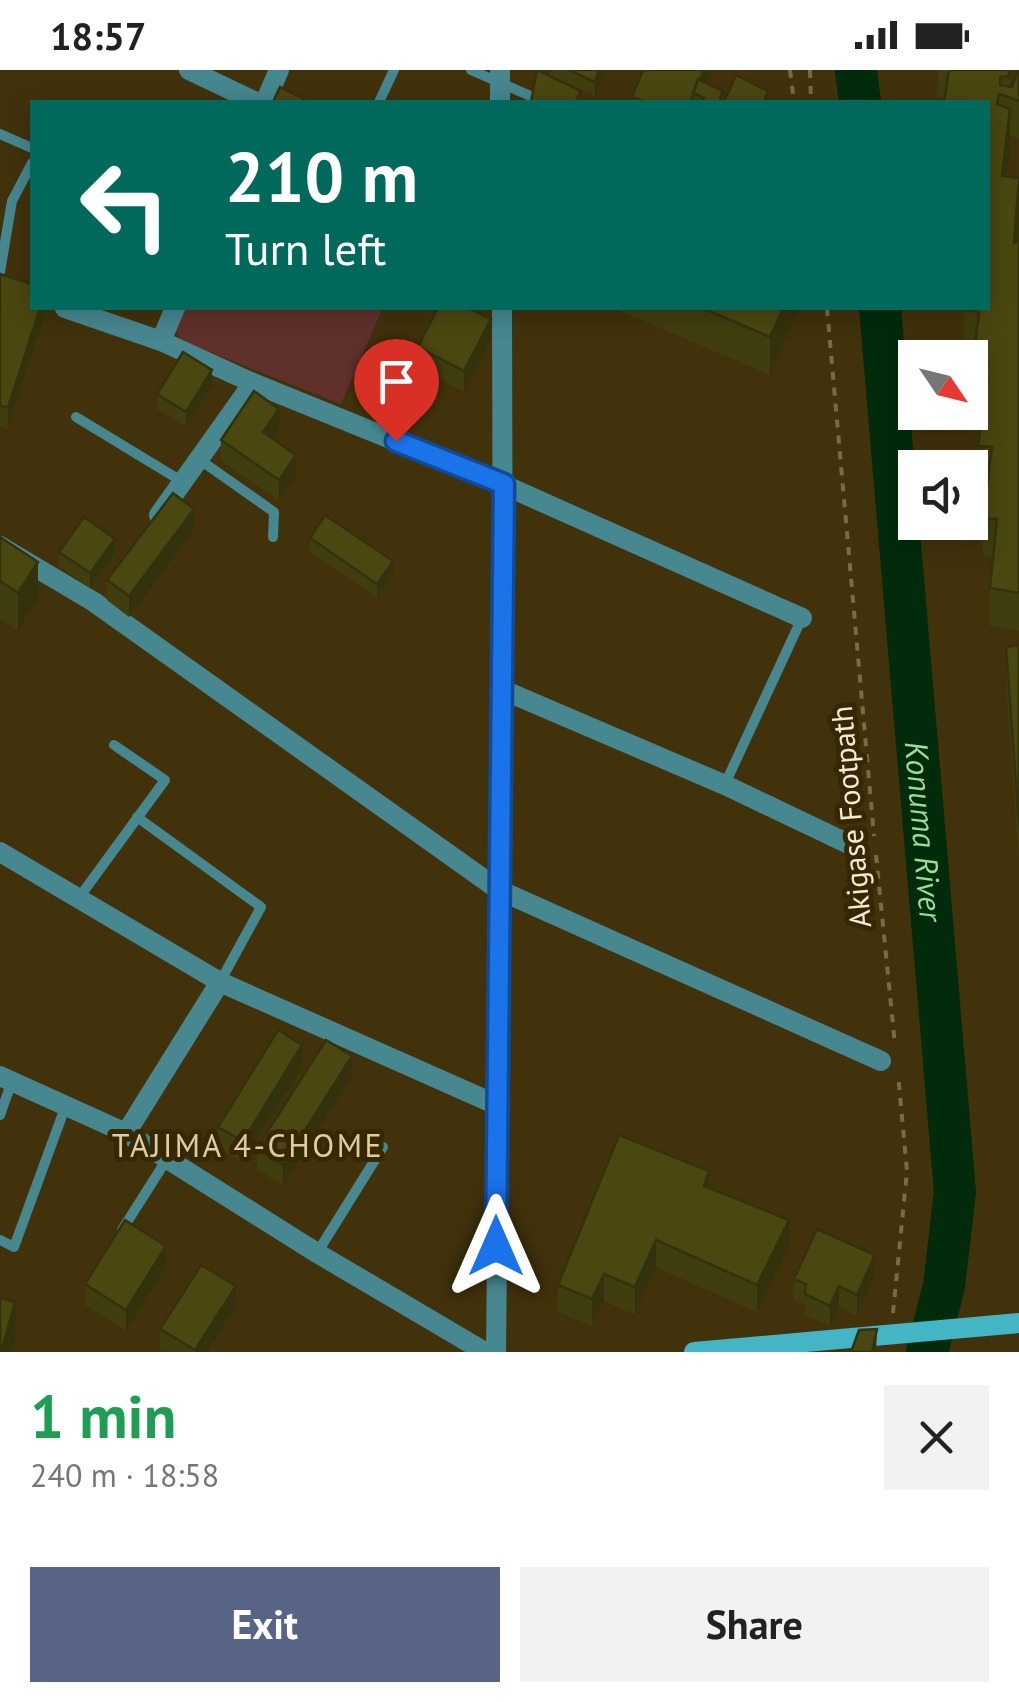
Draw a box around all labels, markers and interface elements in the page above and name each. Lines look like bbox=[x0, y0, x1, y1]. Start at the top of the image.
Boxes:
text: 18:57 bbox=[50, 11, 146, 60]
text: 210 m bbox=[225, 131, 418, 221]
icon: left bbox=[60, 140, 190, 270]
text: Turn left bbox=[225, 219, 386, 277]
pin bbox=[354, 339, 439, 442]
north arrow bbox=[898, 340, 988, 430]
map controls bbox=[898, 340, 988, 540]
icon: arrive bbox=[369, 354, 424, 409]
button: sound bbox=[898, 450, 988, 540]
street label: Akigase Footpath bbox=[821, 705, 879, 929]
water label: Konuma River bbox=[896, 740, 953, 925]
district label: TAJIMA 4-CHOME bbox=[112, 1124, 384, 1166]
position arrow bbox=[444, 1194, 548, 1298]
text: 1 min bbox=[30, 1377, 176, 1455]
button: close bbox=[884, 1385, 989, 1490]
text: 240 m · 18:58 bbox=[30, 1454, 219, 1496]
button: Exit bbox=[30, 1567, 500, 1682]
button: Share bbox=[520, 1567, 989, 1682]

